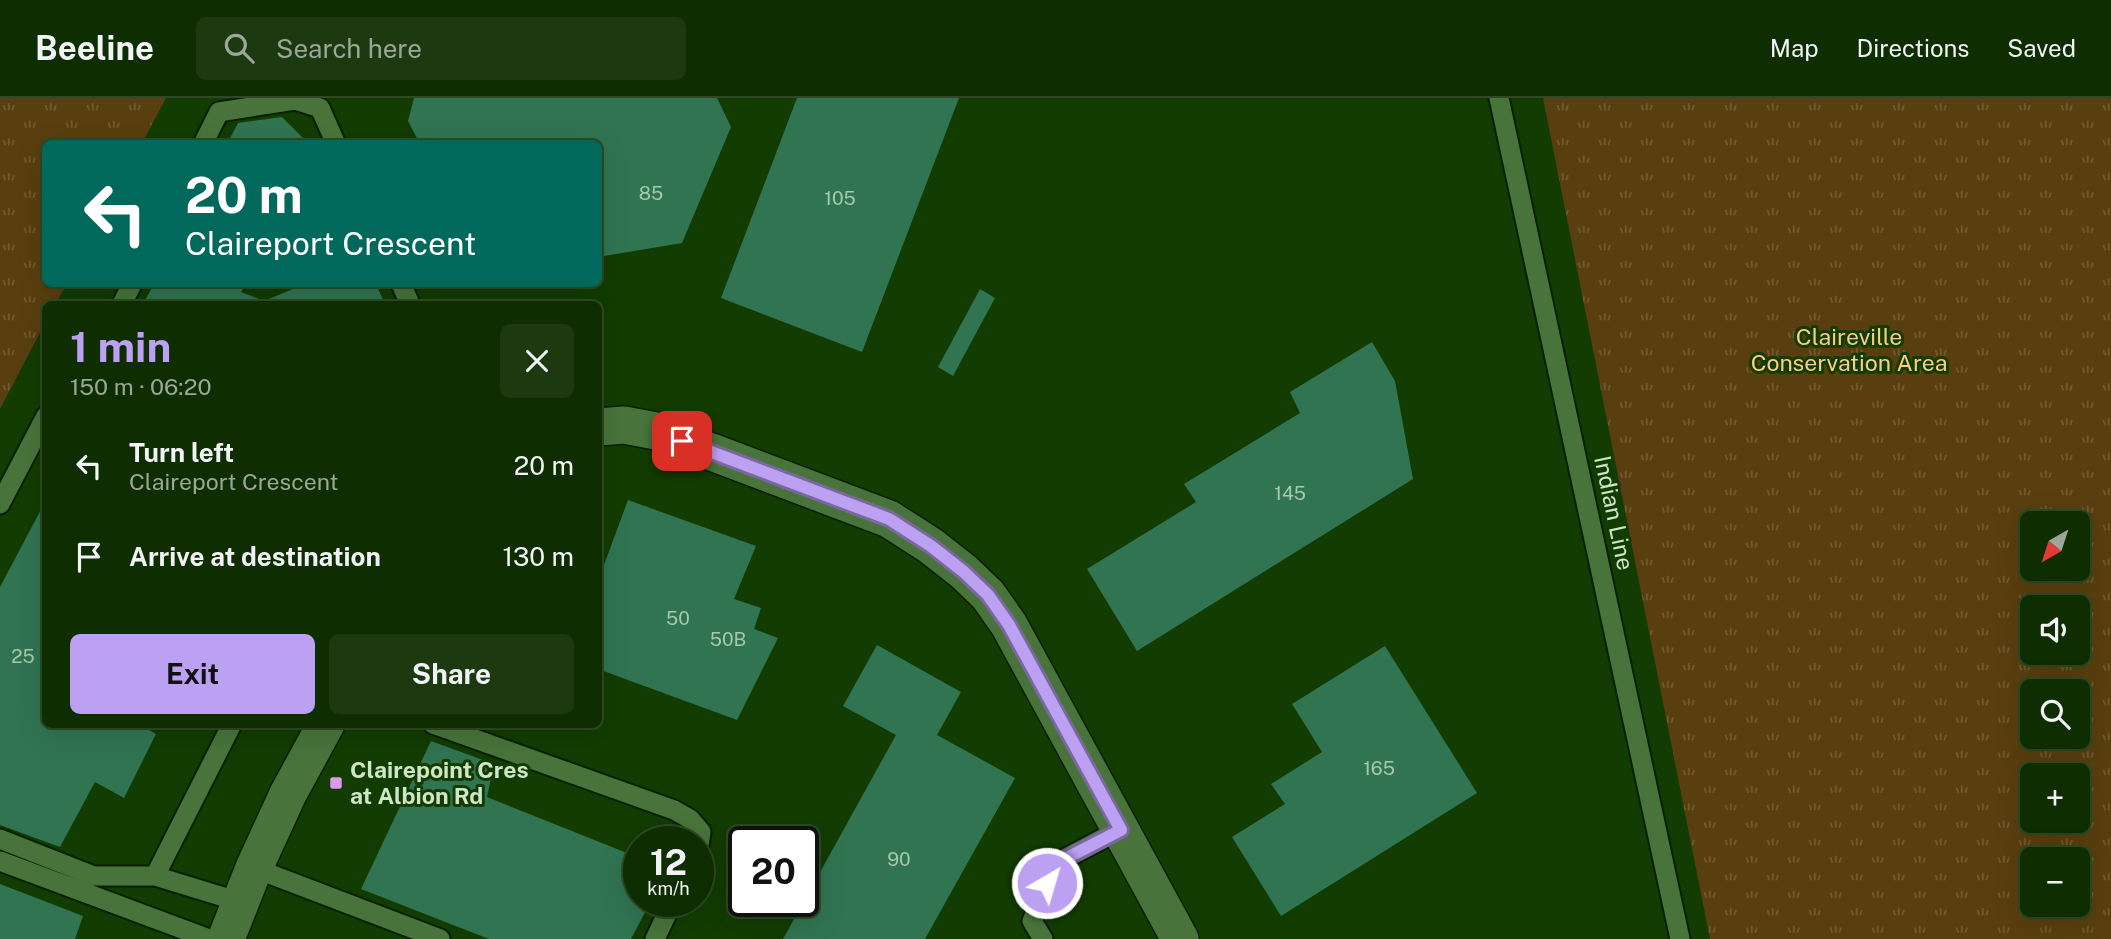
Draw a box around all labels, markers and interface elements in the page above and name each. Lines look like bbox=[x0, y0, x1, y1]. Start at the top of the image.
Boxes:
search box bbox=[196, 17, 686, 80]
text: Beeline bbox=[35, 29, 154, 67]
icon: search bbox=[220, 29, 258, 67]
text: Search here bbox=[276, 33, 422, 64]
text: Map bbox=[1770, 34, 1819, 62]
text: Directions bbox=[1857, 34, 1969, 62]
text: Saved bbox=[2007, 34, 2076, 62]
text: 20 m bbox=[185, 166, 303, 224]
icon: left bbox=[70, 168, 161, 259]
house number: 85 bbox=[639, 182, 663, 204]
house number: 105 bbox=[824, 187, 856, 209]
text: Claireport Crescent bbox=[185, 225, 476, 262]
text: 1 min bbox=[70, 322, 171, 371]
park label: Claireville Conservation Area bbox=[1751, 323, 1947, 376]
button: close bbox=[500, 324, 574, 398]
text: 150 m · 06:20 bbox=[70, 373, 212, 400]
pin bbox=[652, 411, 712, 471]
icon: arrive bbox=[663, 422, 701, 460]
text: Turn left bbox=[129, 437, 234, 468]
icon: left bbox=[70, 447, 108, 485]
text: 20 m bbox=[514, 450, 574, 481]
street label: Indian Line bbox=[1589, 453, 1640, 573]
text: Claireport Crescent bbox=[129, 468, 338, 495]
house number: 145 bbox=[1274, 482, 1306, 504]
north arrow bbox=[2020, 511, 2090, 581]
map controls bbox=[2020, 511, 2090, 917]
icon: arrive bbox=[70, 538, 108, 576]
text: Arrive at destination bbox=[129, 541, 381, 572]
text: 130 m bbox=[502, 541, 574, 572]
button: sound bbox=[2020, 595, 2090, 665]
house number: 50 bbox=[666, 607, 690, 629]
house number: 50B bbox=[710, 628, 746, 650]
button: Exit bbox=[70, 634, 315, 714]
button: Share bbox=[329, 634, 574, 714]
house number: 25 bbox=[11, 645, 35, 667]
button: search bbox=[2020, 679, 2090, 749]
place label: Clairepoint Cres at Albion Rd bbox=[350, 756, 529, 809]
house number: 165 bbox=[1363, 757, 1395, 779]
button: + bbox=[2020, 763, 2090, 833]
marker: Clairepoint Cres at Albion Rd bbox=[328, 775, 344, 791]
speed limit sign: 20 bbox=[728, 826, 819, 917]
text: 12 bbox=[650, 842, 687, 883]
position arrow bbox=[1010, 846, 1084, 920]
button: − bbox=[2020, 847, 2090, 917]
house number: 90 bbox=[887, 848, 911, 870]
text: km/h bbox=[647, 878, 690, 899]

